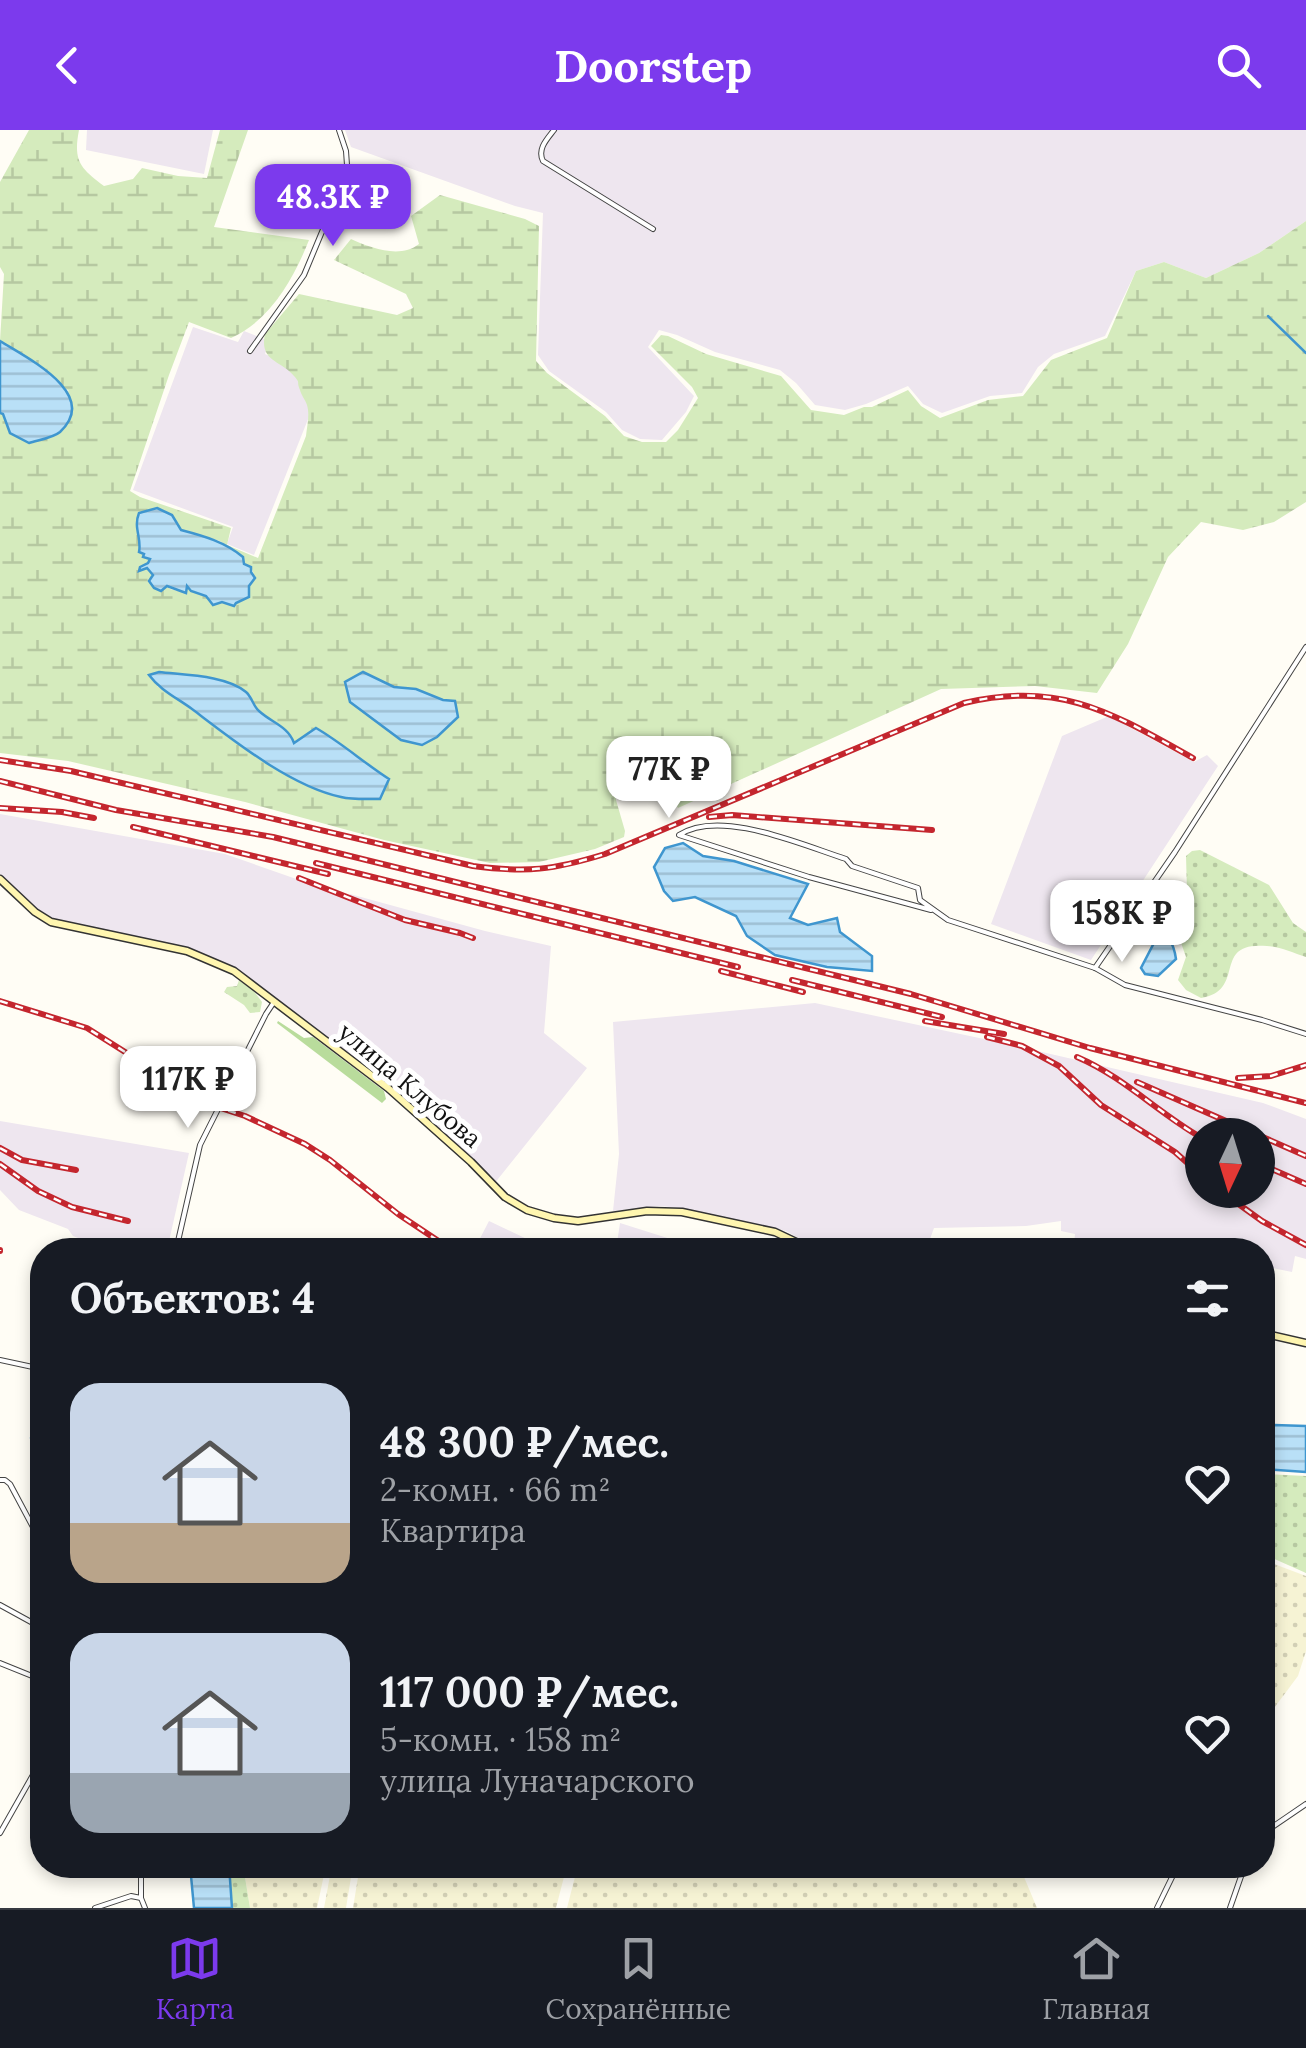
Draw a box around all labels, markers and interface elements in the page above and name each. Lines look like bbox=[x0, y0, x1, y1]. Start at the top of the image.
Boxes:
text: Doorstep bbox=[554, 37, 752, 94]
icon: back bbox=[40, 38, 95, 93]
icon: search bbox=[1211, 38, 1266, 93]
pin: 48.3K ₽ bbox=[241, 164, 425, 249]
text: 48.3K ₽ bbox=[277, 176, 389, 217]
pin: 77K ₽ bbox=[599, 736, 739, 821]
text: 77K ₽ bbox=[628, 748, 710, 789]
pin: 158K ₽ bbox=[1041, 880, 1203, 965]
text: 158K ₽ bbox=[1072, 892, 1172, 933]
street label: улица Клубова bbox=[332, 1016, 488, 1154]
pin: 117K ₽ bbox=[107, 1046, 269, 1131]
text: 117K ₽ bbox=[142, 1058, 234, 1099]
north arrow bbox=[1185, 1118, 1275, 1208]
map controls bbox=[1185, 1118, 1275, 1208]
text: Объектов: 4 bbox=[70, 1271, 315, 1325]
icon: filters bbox=[1180, 1271, 1235, 1326]
text: 48 300 ₽/мес. bbox=[380, 1415, 669, 1469]
icon: home bbox=[150, 1423, 270, 1543]
icon: heart bbox=[1180, 1456, 1235, 1511]
text: 2-комн. · 66 m² bbox=[380, 1469, 611, 1510]
text: Квартира bbox=[380, 1510, 526, 1551]
text: 117 000 ₽/мес. bbox=[380, 1665, 679, 1719]
icon: home bbox=[150, 1673, 270, 1793]
icon: heart bbox=[1180, 1706, 1235, 1761]
text: 5-комн. · 158 m² bbox=[380, 1719, 621, 1760]
text: улица Луначарского bbox=[380, 1760, 695, 1801]
tab: Карта bbox=[156, 1931, 234, 2027]
tab: Сохранённые bbox=[546, 1931, 731, 2027]
tab: Главная bbox=[1042, 1931, 1150, 2027]

